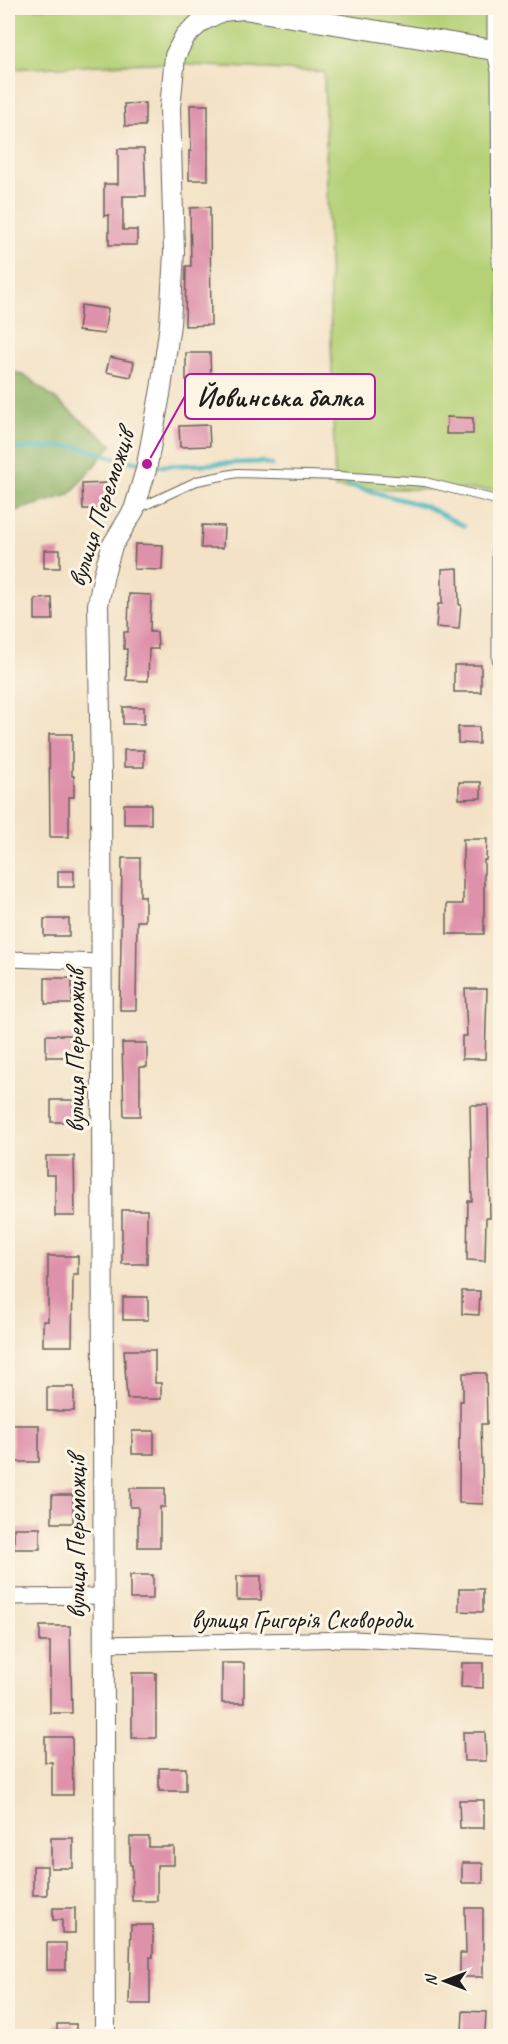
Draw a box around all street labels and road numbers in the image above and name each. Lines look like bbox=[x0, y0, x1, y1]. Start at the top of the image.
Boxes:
street label: вулиця Переможців bbox=[60, 419, 144, 591]
street label: вулиця Переможців bbox=[59, 963, 92, 1133]
street label: вулиця Переможців bbox=[60, 1449, 93, 1619]
street label: вулиця Григорія Сковороди bbox=[191, 1603, 414, 1636]

